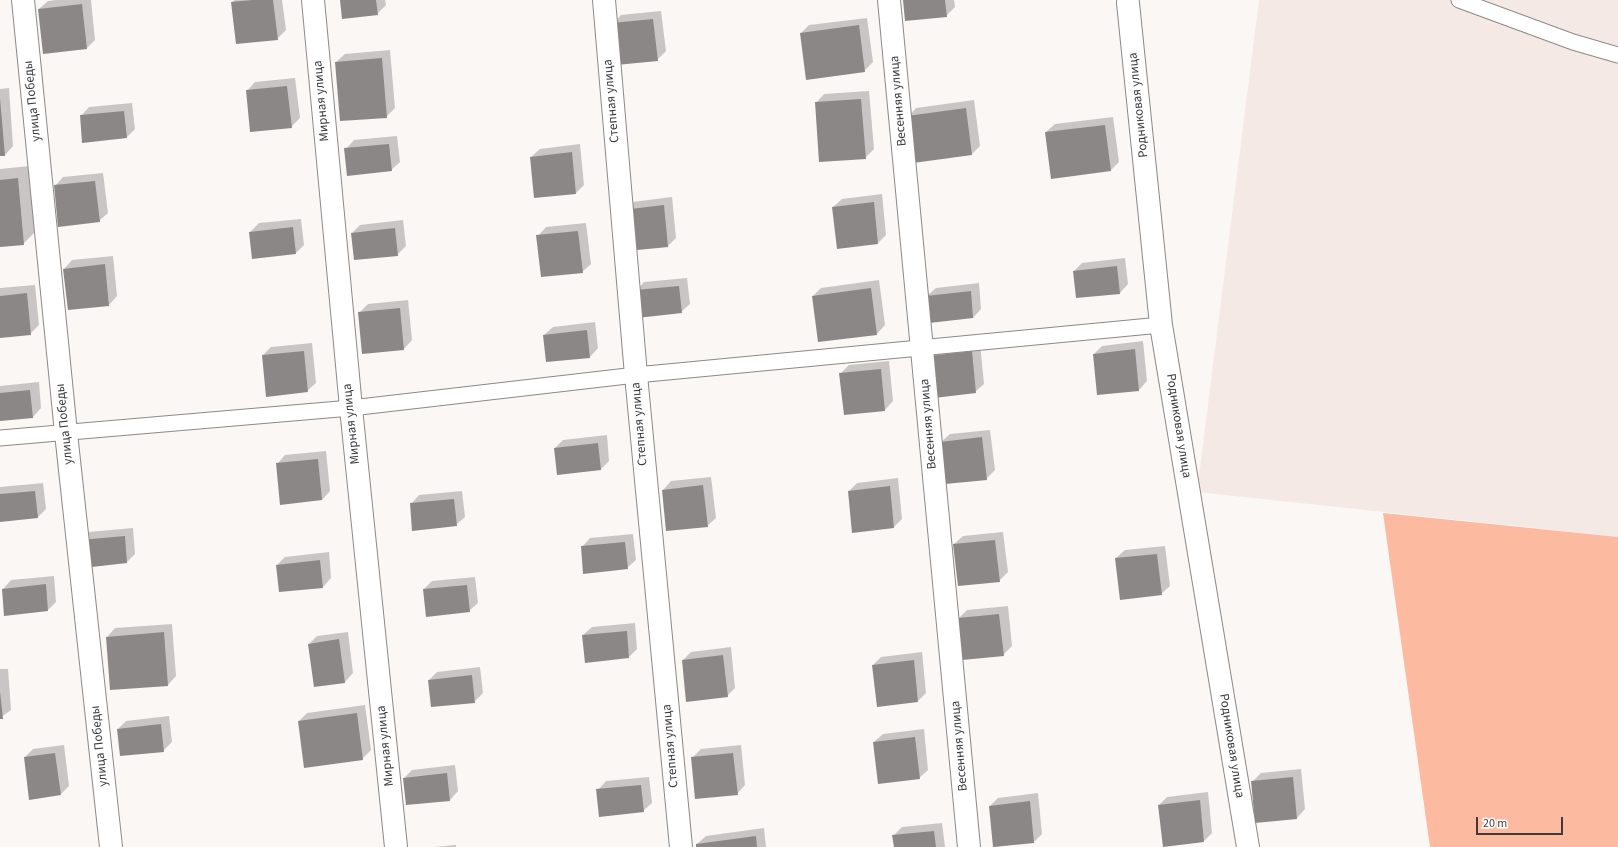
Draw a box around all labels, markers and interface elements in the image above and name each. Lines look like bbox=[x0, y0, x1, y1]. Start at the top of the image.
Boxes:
street label: Родниковая улица bbox=[1126, 52, 1152, 158]
street label: Весенняя улица bbox=[887, 55, 911, 147]
street label: Степная улица bbox=[601, 59, 623, 143]
street label: улица Победы bbox=[21, 60, 45, 142]
street label: Мирная улица bbox=[311, 60, 333, 142]
street label: Родниковая улица bbox=[1162, 373, 1194, 479]
street label: Весенняя улица bbox=[917, 378, 941, 470]
street label: Степная улица bbox=[629, 382, 651, 466]
street label: улица Победы bbox=[53, 383, 77, 465]
street label: Мирная улица bbox=[340, 383, 364, 465]
street label: Родниковая улица bbox=[1215, 693, 1247, 799]
street label: Весенняя улица bbox=[948, 700, 972, 792]
street label: Степная улица bbox=[660, 704, 682, 788]
street label: улица Победы bbox=[88, 705, 112, 787]
street label: Мирная улица bbox=[374, 705, 398, 787]
scale bar bbox=[1478, 809, 1565, 835]
text: 20 m bbox=[1483, 815, 1507, 832]

